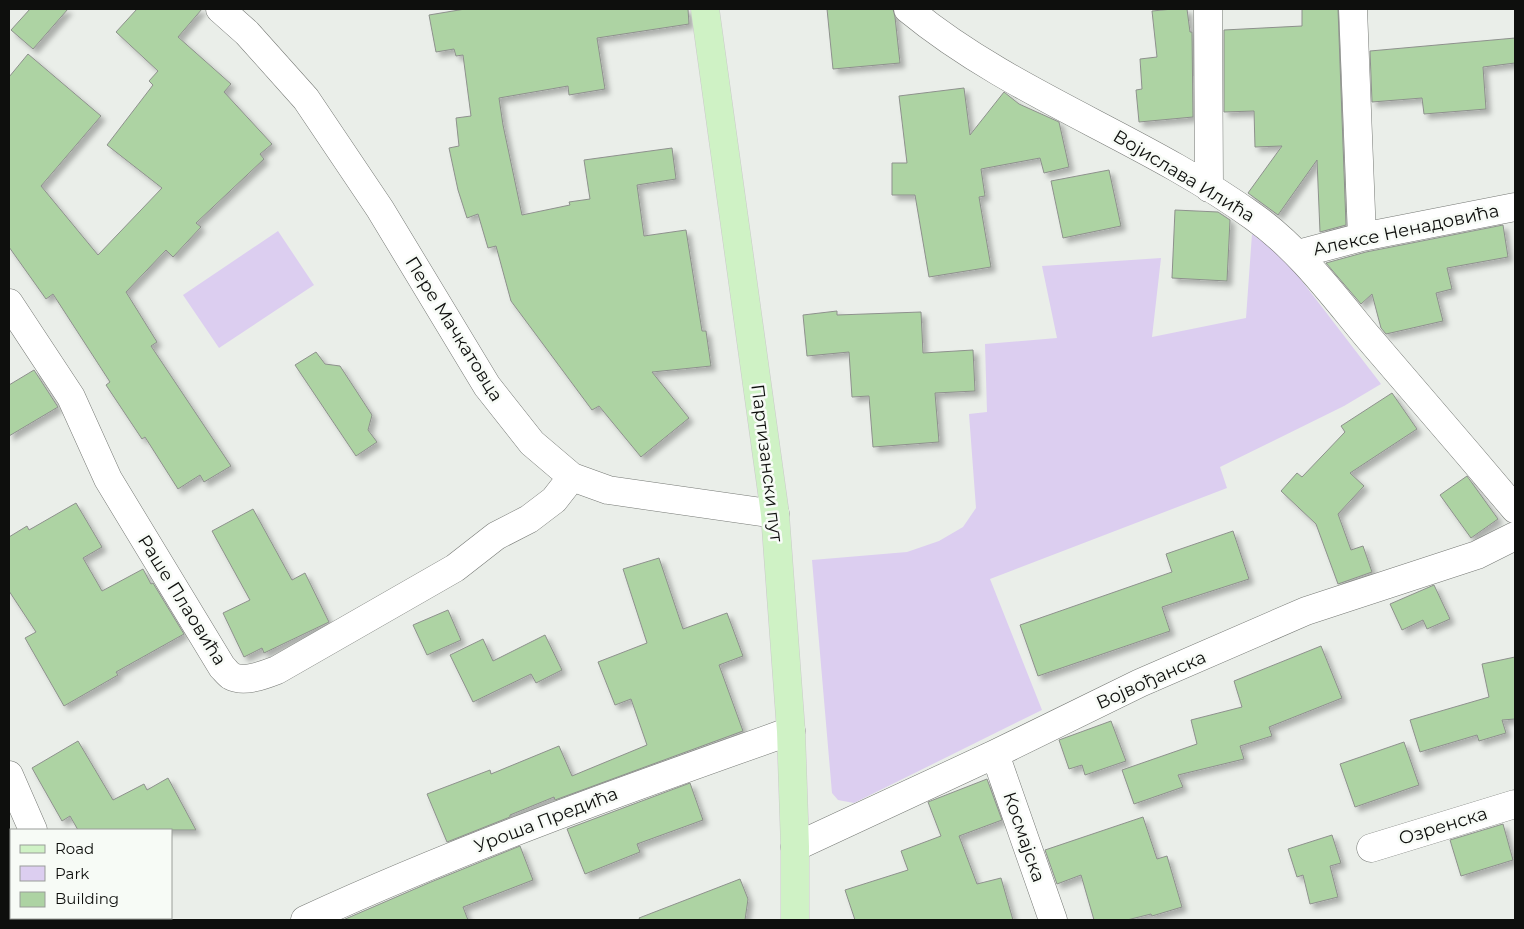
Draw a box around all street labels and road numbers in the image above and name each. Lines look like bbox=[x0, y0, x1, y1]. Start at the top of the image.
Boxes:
street label: Војислава Илића bbox=[1109, 125, 1259, 227]
street label: Алексе Ненадовића bbox=[1311, 200, 1501, 260]
street label: Пере Мачкатовца bbox=[400, 252, 508, 406]
street label: Партизански пут bbox=[746, 383, 788, 544]
street label: Раше Плаовића bbox=[133, 531, 231, 669]
street label: Војвођанска bbox=[1093, 646, 1209, 714]
street label: Уроша Предића bbox=[471, 782, 621, 858]
street label: Космајска bbox=[998, 789, 1050, 885]
street label: Озренска bbox=[1396, 802, 1490, 850]

